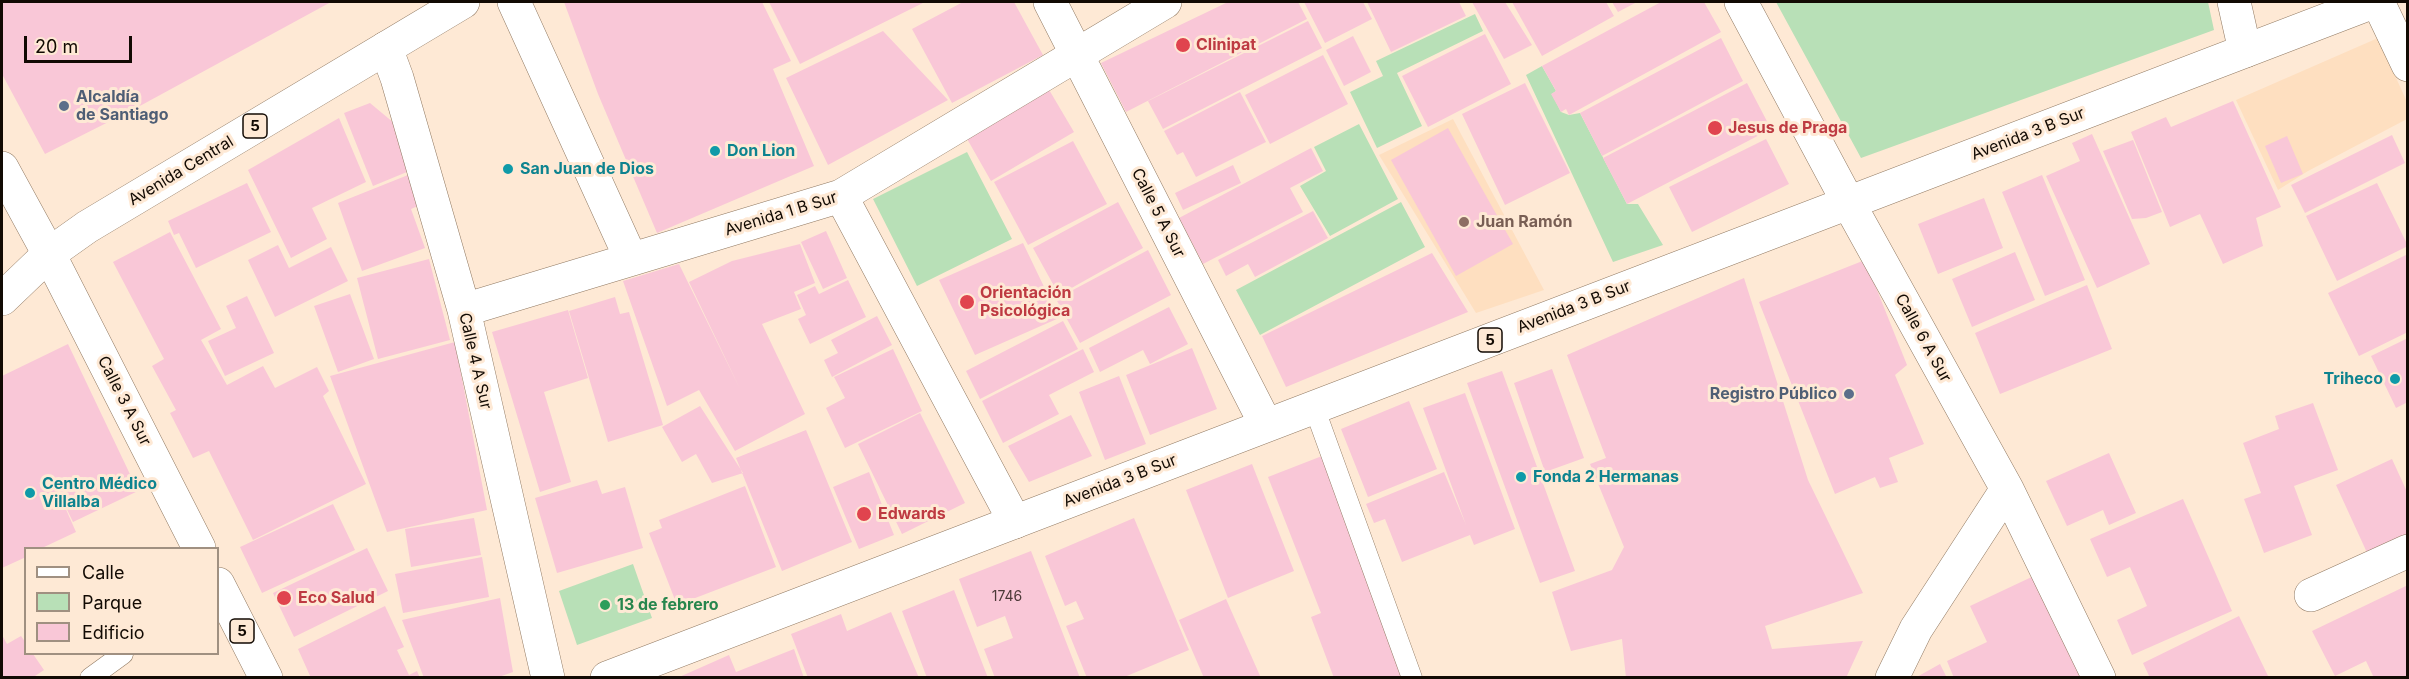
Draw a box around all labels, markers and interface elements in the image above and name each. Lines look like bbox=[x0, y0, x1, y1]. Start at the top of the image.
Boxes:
scale bar bbox=[27, 24, 135, 62]
place label: Clinipat bbox=[1196, 35, 1256, 55]
text: 20 m bbox=[35, 36, 78, 57]
marker: Clinipat bbox=[1174, 36, 1192, 54]
place label: Alcaldía de Santiago bbox=[76, 87, 169, 125]
marker: Alcaldía de Santiago bbox=[57, 99, 71, 113]
street label: Avenida 3 B Sur bbox=[1969, 104, 2087, 164]
road number: 5 bbox=[243, 114, 267, 138]
place label: Jesus de Praga bbox=[1728, 118, 1847, 138]
marker: Jesus de Praga bbox=[1706, 119, 1724, 137]
street label: Avenida Central bbox=[125, 132, 237, 210]
place label: Don Lion bbox=[727, 141, 795, 161]
marker: Don Lion bbox=[708, 144, 722, 158]
place label: San Juan de Dios bbox=[520, 159, 654, 179]
marker: San Juan de Dios bbox=[501, 162, 515, 176]
street label: Calle 5 A Sur bbox=[1127, 165, 1189, 261]
street label: Avenida 1 B Sur bbox=[723, 188, 839, 240]
place label: Juan Ramón bbox=[1476, 212, 1572, 232]
marker: Juan Ramón bbox=[1457, 215, 1471, 229]
street label: Avenida 3 B Sur bbox=[1515, 277, 1633, 337]
place label: Orientación Psicológica bbox=[980, 283, 1072, 321]
street label: Calle 6 A Sur bbox=[1891, 291, 1955, 385]
marker: Orientación Psicológica bbox=[958, 293, 976, 311]
street label: Calle 4 A Sur bbox=[455, 311, 495, 411]
road number: 5 bbox=[1478, 328, 1502, 352]
street label: Calle 3 A Sur bbox=[93, 353, 155, 449]
place label: Triheco bbox=[2324, 369, 2383, 389]
marker: Triheco bbox=[2388, 372, 2402, 386]
place label: Registro Público bbox=[1710, 384, 1837, 404]
marker: Registro Público bbox=[1842, 387, 1856, 401]
street label: Avenida 3 B Sur bbox=[1061, 451, 1179, 511]
place label: Fonda 2 Hermanas bbox=[1533, 467, 1679, 487]
marker: Fonda 2 Hermanas bbox=[1514, 470, 1528, 484]
place label: Centro Médico Villalba bbox=[42, 474, 157, 512]
marker: Centro Médico Villalba bbox=[23, 486, 37, 500]
place label: Edwards bbox=[878, 504, 946, 524]
marker: Edwards bbox=[855, 505, 873, 523]
legend bbox=[24, 547, 219, 655]
text: Calle bbox=[82, 562, 124, 583]
place label: Eco Salud bbox=[298, 588, 375, 608]
marker: Eco Salud bbox=[275, 589, 293, 607]
house number: 1746 bbox=[992, 589, 1022, 605]
text: Parque bbox=[82, 592, 142, 613]
place label: 13 de febrero bbox=[617, 595, 719, 615]
marker: 13 de febrero bbox=[598, 598, 612, 612]
road number: 5 bbox=[230, 619, 254, 643]
text: Edificio bbox=[82, 622, 145, 643]

